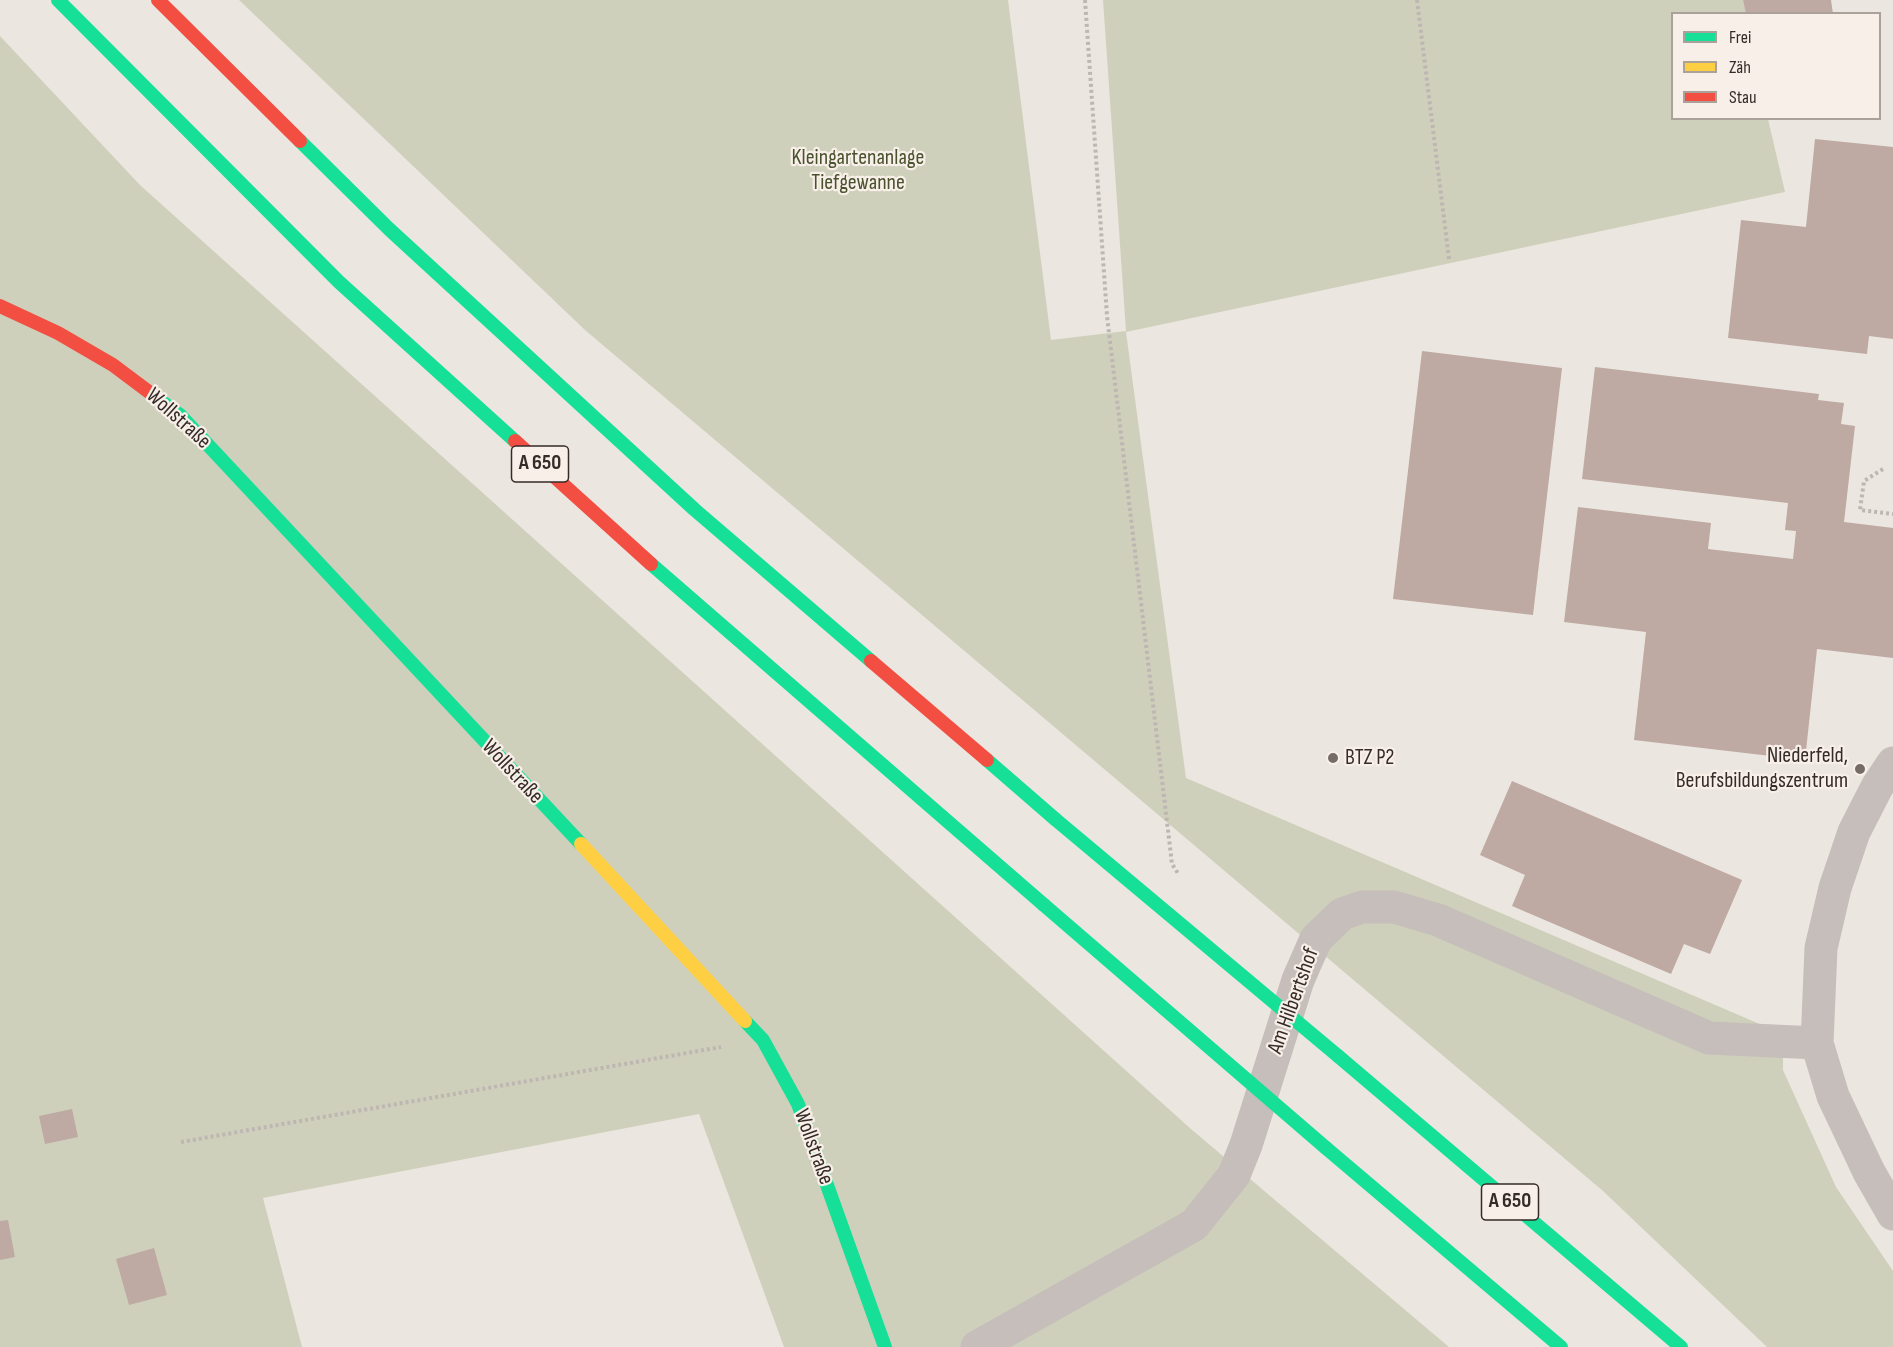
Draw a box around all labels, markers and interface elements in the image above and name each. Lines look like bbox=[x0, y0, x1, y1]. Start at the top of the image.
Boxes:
legend bbox=[1671, 12, 1881, 120]
text: Frei bbox=[1729, 27, 1751, 48]
text: Zäh bbox=[1729, 57, 1751, 78]
text: Stau bbox=[1729, 87, 1757, 108]
park label: Kleingartenanlage Tiefgewanne bbox=[792, 145, 924, 196]
street label: Wollstraße bbox=[140, 383, 216, 455]
road number: A 650 bbox=[512, 446, 568, 482]
street label: Wollstraße bbox=[476, 734, 548, 810]
place label: Niederfeld, Berufsbildungszentrum bbox=[1676, 743, 1848, 794]
place label: BTZ P2 bbox=[1345, 745, 1394, 771]
marker: BTZ P2 bbox=[1326, 751, 1340, 765]
marker: Niederfeld, Berufsbildungszentrum bbox=[1853, 762, 1867, 776]
street label: Am Hilbertshof bbox=[1263, 944, 1325, 1058]
street label: Wollstraße bbox=[787, 1106, 839, 1188]
road number: A 650 bbox=[1482, 1184, 1538, 1220]

